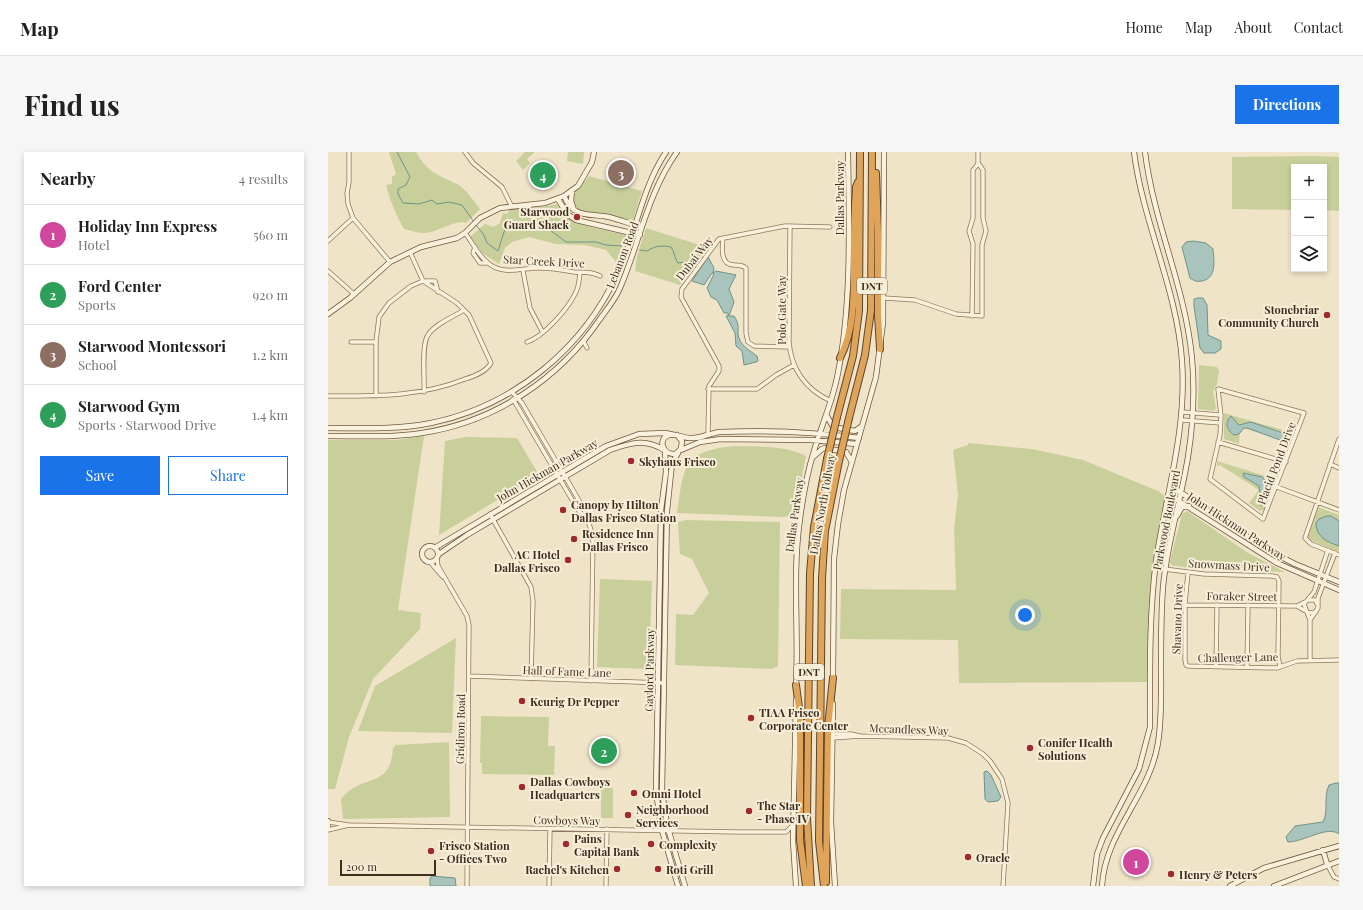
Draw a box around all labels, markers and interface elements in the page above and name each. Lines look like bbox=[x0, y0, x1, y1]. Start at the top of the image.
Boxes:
text: Map bbox=[20, 15, 59, 41]
text: Home bbox=[1125, 18, 1163, 37]
text: Map bbox=[1185, 18, 1212, 37]
text: About bbox=[1234, 18, 1272, 37]
text: Contact bbox=[1294, 18, 1343, 37]
button: Directions bbox=[1235, 85, 1339, 124]
text: Find us bbox=[24, 86, 120, 123]
pin: 3 bbox=[608, 158, 634, 188]
pin: 4 bbox=[530, 160, 556, 190]
street label: Dallas Parkway bbox=[832, 160, 847, 235]
map controls bbox=[1291, 164, 1327, 272]
button: + bbox=[1291, 164, 1327, 200]
text: Nearby bbox=[40, 167, 95, 189]
text: 4 results bbox=[239, 170, 288, 187]
button: − bbox=[1291, 200, 1327, 236]
place label: Starwood Guard Shack bbox=[504, 204, 570, 232]
marker: Starwood Guard Shack bbox=[572, 212, 582, 222]
text: Holiday Inn Express bbox=[78, 216, 217, 236]
street label: Lebanon Road bbox=[602, 219, 642, 291]
text: 1 bbox=[51, 226, 55, 243]
text: 560 m bbox=[253, 226, 288, 243]
street label: Dubai Way bbox=[672, 233, 716, 283]
text: Hotel bbox=[78, 236, 110, 253]
button: layers bbox=[1291, 236, 1327, 272]
street label: Star Creek Drive bbox=[503, 251, 586, 271]
street label: Polo Gate Way bbox=[774, 275, 789, 345]
text: Ford Center bbox=[78, 276, 161, 296]
road number: DNT bbox=[857, 278, 887, 294]
text: 2 bbox=[50, 286, 56, 303]
text: 920 m bbox=[253, 286, 288, 303]
text: Sports bbox=[78, 296, 116, 313]
place label: Stonebriar Community Church bbox=[1218, 302, 1320, 330]
marker: Stonebriar Community Church bbox=[1322, 310, 1332, 320]
text: Starwood Montessori bbox=[78, 336, 226, 356]
text: 3 bbox=[50, 346, 56, 363]
text: 1.2 km bbox=[252, 346, 288, 363]
text: School bbox=[78, 356, 117, 373]
text: Starwood Gym bbox=[78, 396, 180, 416]
text: 4 bbox=[50, 406, 56, 423]
text: 1.4 km bbox=[252, 406, 288, 423]
text: Sports · Starwood Drive bbox=[78, 416, 216, 433]
street label: Placid Pond Drive bbox=[1253, 419, 1299, 507]
street label: John Hickman Parkway bbox=[493, 435, 601, 506]
street label: Dallas North Tollway bbox=[806, 452, 838, 556]
place label: Skyhaus Frisco bbox=[639, 454, 716, 469]
button: Save bbox=[40, 456, 160, 495]
button: Share bbox=[168, 456, 288, 495]
marker: Skyhaus Frisco bbox=[626, 456, 636, 466]
street label: Parkwood Boulevard bbox=[1149, 468, 1183, 571]
street label: Dallas Parkway bbox=[781, 477, 807, 553]
street label: John Hickman Parkway bbox=[1184, 488, 1289, 564]
place label: Canopy by Hilton Dallas Frisco Station bbox=[571, 497, 676, 525]
marker: Canopy by Hilton Dallas Frisco Station bbox=[558, 505, 568, 515]
place label: Residence Inn Dallas Frisco bbox=[582, 526, 654, 554]
marker: Residence Inn Dallas Frisco bbox=[569, 534, 579, 544]
place label: AC Hotel Dallas Frisco bbox=[494, 547, 561, 575]
marker: AC Hotel Dallas Frisco bbox=[563, 555, 573, 565]
street label: Snowmass Drive bbox=[1188, 555, 1271, 575]
street label: Shavano Drive bbox=[1168, 583, 1186, 655]
street label: Foraker Street bbox=[1207, 588, 1278, 604]
your location bbox=[1015, 605, 1035, 625]
street label: Gaylord Parkway bbox=[641, 628, 657, 712]
street label: Challenger Lane bbox=[1198, 649, 1279, 665]
street label: Hall of Fame Lane bbox=[522, 662, 612, 680]
road number: DNT bbox=[794, 664, 824, 680]
street label: Gridiron Road bbox=[452, 693, 468, 764]
place label: Keurig Dr Pepper bbox=[530, 694, 620, 709]
marker: Keurig Dr Pepper bbox=[517, 696, 527, 706]
place label: TIAA Frisco Corporate Center bbox=[759, 705, 849, 733]
marker: TIAA Frisco Corporate Center bbox=[746, 713, 756, 723]
street label: Mccandless Way bbox=[869, 720, 950, 738]
place label: Conifer Health Solutions bbox=[1038, 735, 1113, 763]
pin: 2 bbox=[591, 736, 617, 766]
marker: Conifer Health Solutions bbox=[1025, 743, 1035, 753]
place label: Dallas Cowboys Headquarters bbox=[530, 774, 610, 802]
marker: Dallas Cowboys Headquarters bbox=[517, 782, 527, 792]
place label: Omni Hotel bbox=[642, 786, 702, 801]
marker: Omni Hotel bbox=[629, 788, 639, 798]
place label: The Star - Phase IV bbox=[757, 798, 810, 826]
place label: Neighborhood Services bbox=[636, 802, 709, 830]
marker: The Star - Phase IV bbox=[744, 806, 754, 816]
marker: Neighborhood Services bbox=[623, 810, 633, 820]
street label: Cowboys Way bbox=[533, 812, 601, 828]
place label: Pains Capital Bank bbox=[574, 831, 640, 859]
place label: Complexity bbox=[659, 837, 717, 852]
place label: Frisco Station - Offices Two bbox=[439, 838, 510, 866]
marker: Pains Capital Bank bbox=[561, 839, 571, 849]
marker: Complexity bbox=[646, 839, 656, 849]
marker: Frisco Station - Offices Two bbox=[426, 846, 436, 856]
pin: 1 bbox=[1123, 847, 1149, 877]
place label: Oracle bbox=[976, 850, 1010, 865]
marker: Oracle bbox=[963, 852, 973, 862]
scale bar bbox=[340, 858, 436, 877]
text: 200 m bbox=[346, 859, 377, 874]
place label: Rachel's Kitchen bbox=[525, 862, 609, 877]
place label: Roti Grill bbox=[666, 862, 714, 877]
marker: Rachel's Kitchen bbox=[612, 864, 622, 874]
marker: Roti Grill bbox=[653, 864, 663, 874]
place label: Henry & Peters bbox=[1179, 867, 1257, 882]
marker: Henry & Peters bbox=[1166, 869, 1176, 879]

